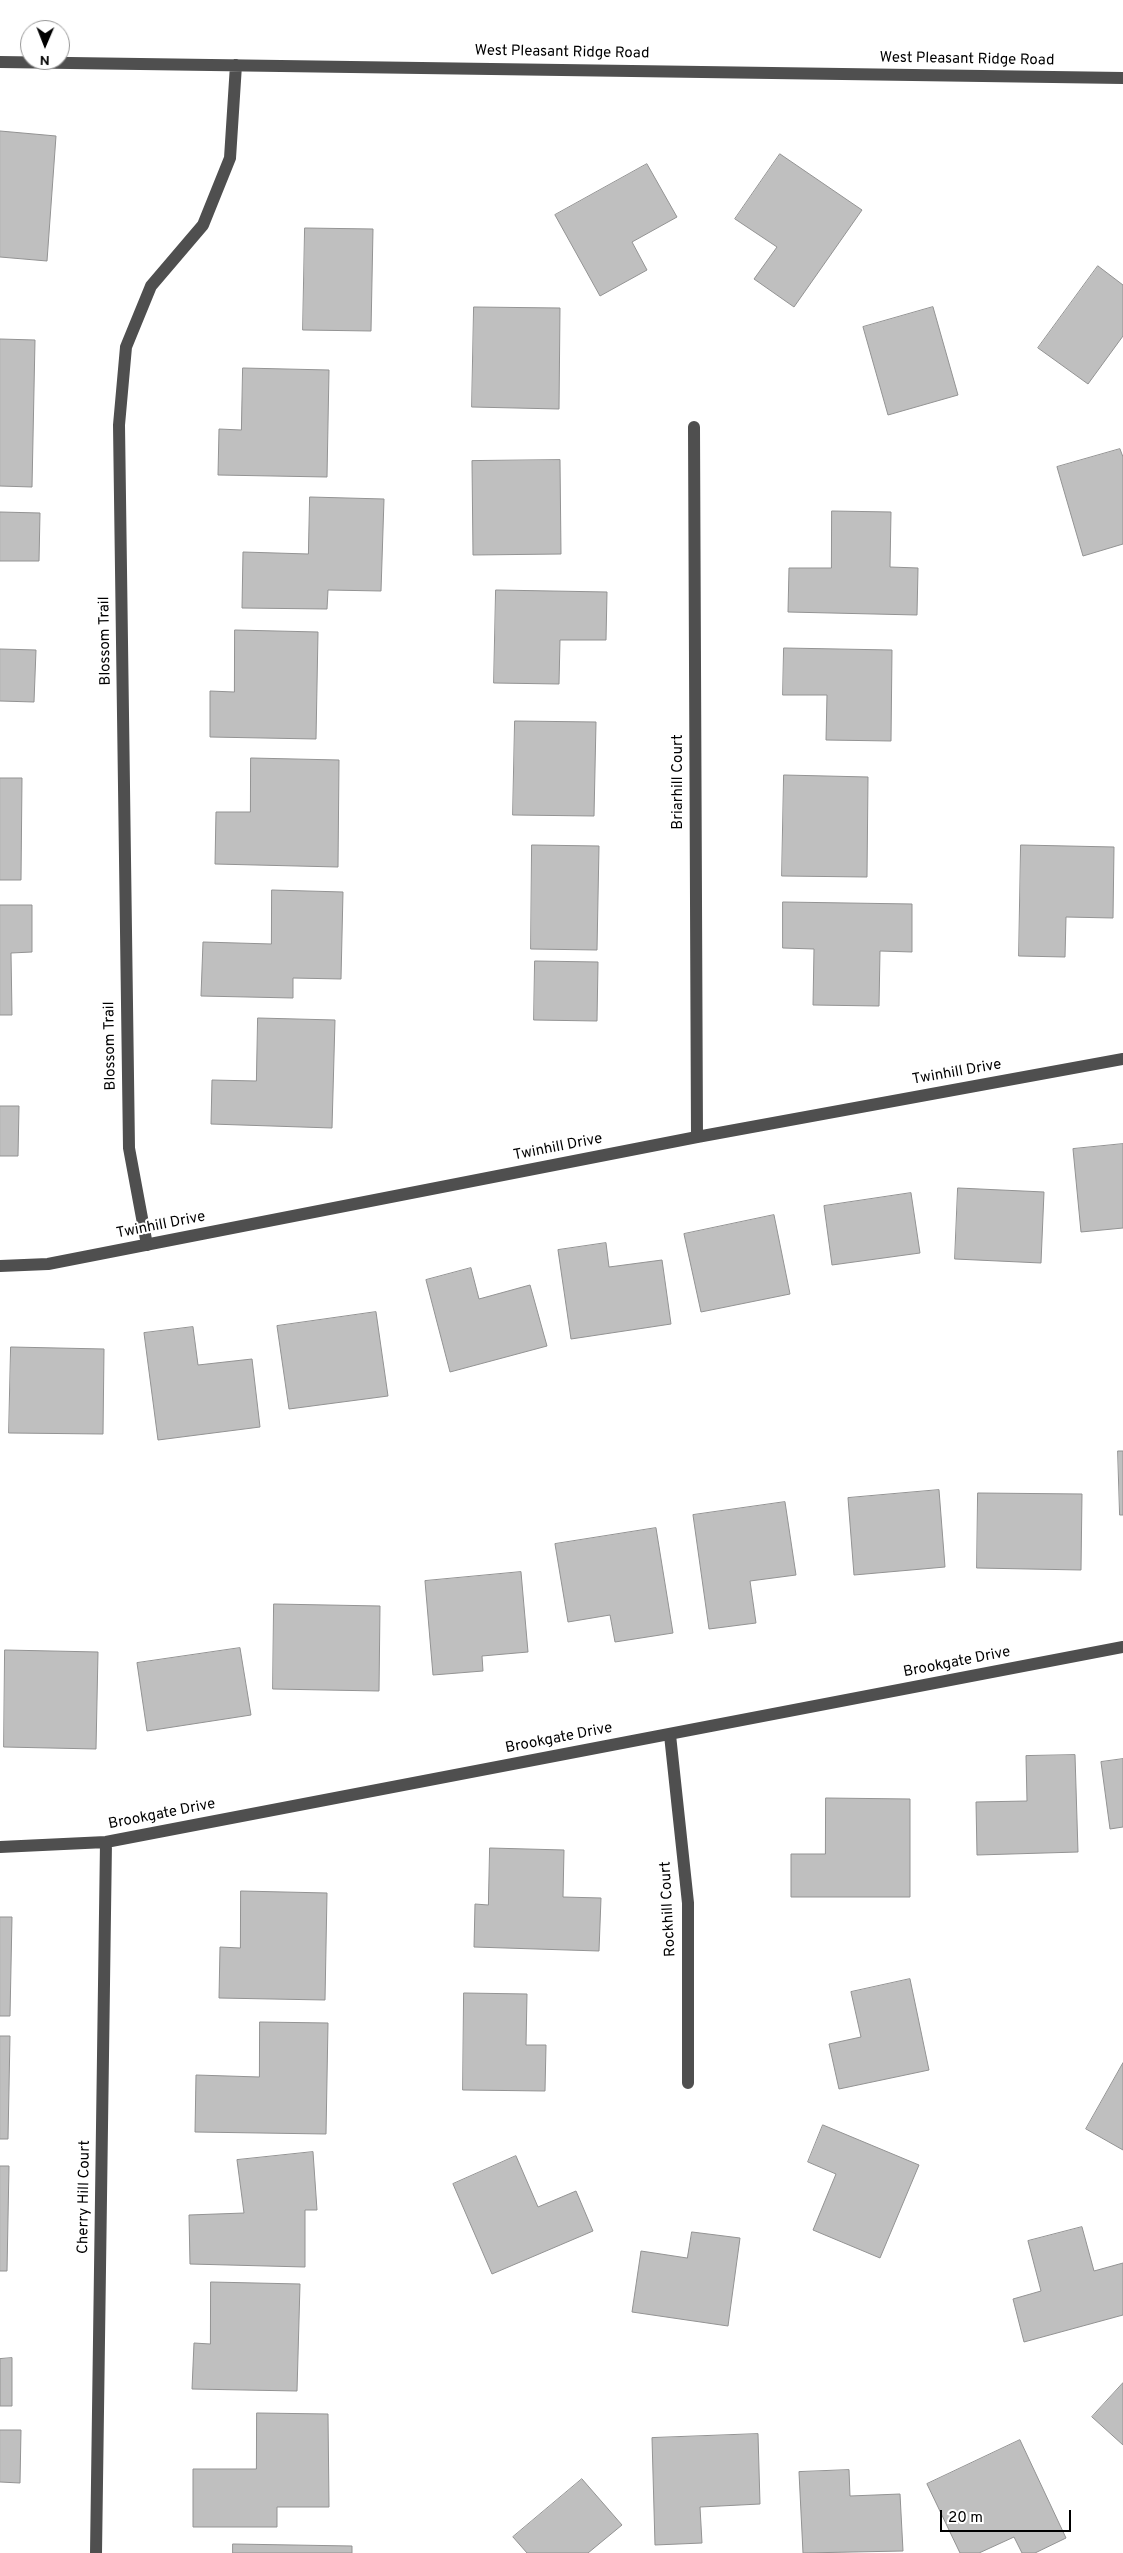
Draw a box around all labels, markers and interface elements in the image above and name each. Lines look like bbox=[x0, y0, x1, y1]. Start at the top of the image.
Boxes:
north arrow bbox=[20, 20, 70, 70]
street label: West Pleasant Ridge Road bbox=[474, 42, 650, 64]
street label: West Pleasant Ridge Road bbox=[879, 49, 1055, 71]
text: N bbox=[40, 51, 50, 68]
street label: Blossom Trail bbox=[96, 596, 116, 686]
street label: Briarhill Court bbox=[670, 734, 688, 830]
street label: Blossom Trail bbox=[101, 1001, 121, 1091]
street label: Twinhill Drive bbox=[911, 1056, 1003, 1090]
street label: Twinhill Drive bbox=[512, 1131, 604, 1165]
street label: Twinhill Drive bbox=[115, 1209, 207, 1243]
street label: Brookgate Drive bbox=[902, 1644, 1012, 1682]
street label: Brookgate Drive bbox=[504, 1720, 614, 1758]
street label: Brookgate Drive bbox=[107, 1796, 217, 1834]
street label: Rockhill Court bbox=[658, 1861, 680, 1957]
street label: Cherry Hill Court bbox=[75, 2140, 95, 2254]
scale bar bbox=[943, 2500, 1074, 2532]
text: 20 m bbox=[948, 2509, 983, 2528]

